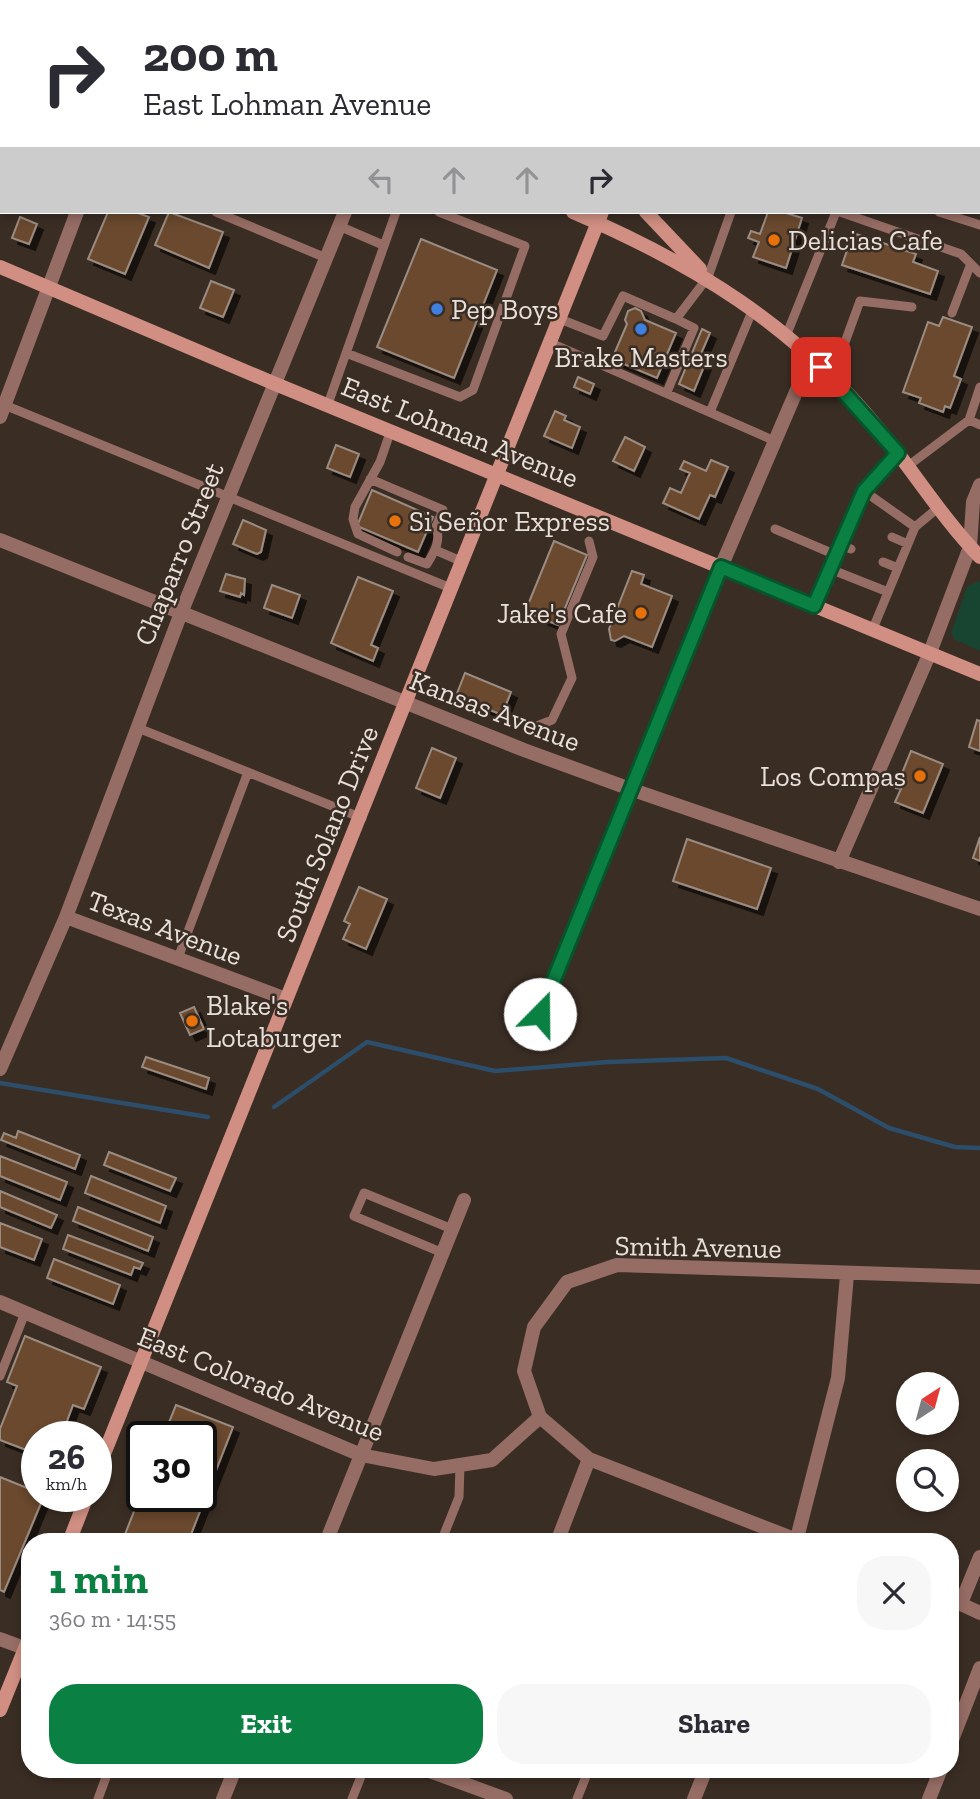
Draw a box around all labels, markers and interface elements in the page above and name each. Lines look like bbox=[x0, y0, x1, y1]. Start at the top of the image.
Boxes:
text: 200 m bbox=[143, 25, 278, 84]
icon: right bbox=[28, 28, 119, 119]
text: East Lohman Avenue bbox=[143, 85, 431, 123]
icon: left bbox=[362, 161, 400, 199]
icon: ahead bbox=[435, 161, 473, 199]
icon: ahead bbox=[508, 161, 546, 199]
icon: right bbox=[581, 161, 619, 199]
place label: Delicias Cafe bbox=[788, 224, 943, 257]
marker: Delicias Cafe bbox=[766, 232, 782, 248]
place label: Pep Boys bbox=[451, 293, 558, 326]
marker: Pep Boys bbox=[429, 301, 445, 317]
marker: Brake Masters bbox=[633, 321, 649, 337]
pin bbox=[791, 337, 851, 397]
place label: Brake Masters bbox=[554, 341, 728, 374]
icon: arrive bbox=[802, 348, 840, 386]
street label: East Lohman Avenue bbox=[337, 369, 583, 495]
street label: Chaparro Street bbox=[127, 457, 231, 650]
place label: Si Señor Express bbox=[409, 505, 610, 538]
marker: Si Señor Express bbox=[387, 513, 403, 529]
place label: Jake's Cafe bbox=[497, 597, 627, 630]
marker: Jake's Cafe bbox=[633, 605, 649, 621]
street label: Kansas Avenue bbox=[405, 663, 585, 759]
street label: South Solano Drive bbox=[269, 721, 385, 947]
place label: Los Compas bbox=[760, 760, 906, 793]
marker: Los Compas bbox=[912, 768, 928, 784]
street label: Texas Avenue bbox=[83, 883, 247, 973]
position arrow bbox=[503, 977, 577, 1051]
place label: Blake's Lotaburger bbox=[206, 989, 342, 1054]
marker: Blake's Lotaburger bbox=[184, 1013, 200, 1029]
street label: Smith Avenue bbox=[614, 1229, 782, 1265]
street label: East Colorado Avenue bbox=[133, 1320, 389, 1448]
north arrow bbox=[896, 1372, 959, 1435]
map controls bbox=[896, 1372, 959, 1512]
speed limit sign: 30 bbox=[126, 1421, 217, 1512]
text: 26 bbox=[48, 1436, 85, 1478]
button: search bbox=[896, 1449, 959, 1512]
text: km/h bbox=[46, 1473, 87, 1495]
text: 1 min bbox=[49, 1553, 148, 1604]
button: close bbox=[857, 1556, 931, 1630]
text: 360 m · 14:55 bbox=[49, 1605, 176, 1633]
button: Exit bbox=[49, 1684, 483, 1764]
button: Share bbox=[497, 1684, 931, 1764]

